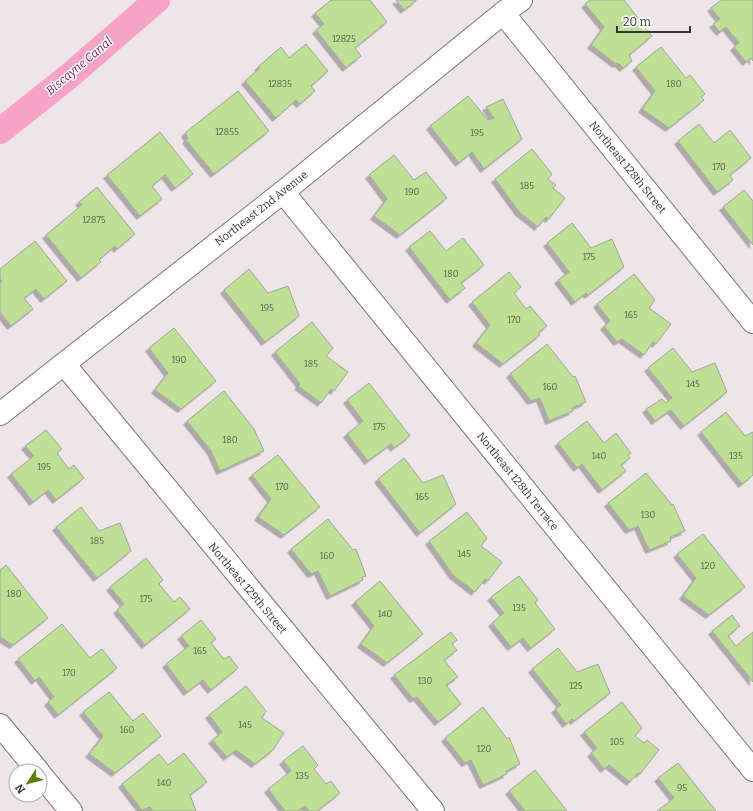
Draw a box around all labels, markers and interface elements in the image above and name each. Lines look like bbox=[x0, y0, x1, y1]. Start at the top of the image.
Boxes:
scale bar bbox=[617, 8, 690, 34]
text: 20 m bbox=[623, 15, 652, 29]
water label: Biscayne Canal bbox=[43, 34, 115, 98]
house number: 12825 bbox=[332, 34, 356, 44]
house number: 12835 bbox=[268, 79, 292, 89]
house number: 180 bbox=[667, 79, 682, 89]
street label: Northeast 128th Street bbox=[586, 119, 669, 216]
house number: 12855 bbox=[215, 127, 239, 137]
house number: 195 bbox=[470, 128, 484, 138]
house number: 170 bbox=[712, 162, 726, 172]
street label: Northeast 2nd Avenue bbox=[212, 168, 310, 249]
house number: 185 bbox=[520, 181, 534, 191]
house number: 190 bbox=[405, 187, 420, 197]
house number: 12875 bbox=[82, 215, 106, 225]
house number: 175 bbox=[583, 252, 596, 262]
house number: 180 bbox=[444, 269, 459, 279]
house number: 195 bbox=[260, 303, 274, 313]
house number: 165 bbox=[624, 310, 638, 320]
house number: 170 bbox=[507, 315, 521, 325]
house number: 190 bbox=[172, 355, 187, 365]
house number: 185 bbox=[304, 359, 318, 369]
house number: 145 bbox=[686, 379, 700, 389]
house number: 160 bbox=[543, 382, 558, 392]
house number: 175 bbox=[373, 422, 386, 432]
street label: Northeast 128th Terrace bbox=[474, 430, 561, 533]
house number: 180 bbox=[223, 435, 238, 445]
house number: 140 bbox=[592, 451, 607, 461]
house number: 135 bbox=[729, 451, 743, 461]
house number: 195 bbox=[37, 462, 51, 472]
house number: 170 bbox=[275, 482, 289, 492]
house number: 165 bbox=[415, 492, 429, 502]
house number: 130 bbox=[641, 510, 656, 520]
house number: 185 bbox=[90, 536, 104, 546]
street label: Northeast 129th Street bbox=[206, 540, 289, 636]
house number: 145 bbox=[457, 549, 471, 559]
house number: 160 bbox=[320, 551, 335, 561]
house number: 120 bbox=[701, 561, 715, 571]
house number: 180 bbox=[7, 589, 22, 599]
house number: 175 bbox=[140, 594, 153, 604]
house number: 135 bbox=[512, 603, 526, 613]
house number: 140 bbox=[378, 609, 393, 619]
house number: 165 bbox=[193, 646, 207, 656]
house number: 170 bbox=[62, 668, 76, 678]
house number: 130 bbox=[418, 676, 433, 686]
house number: 125 bbox=[569, 681, 583, 691]
house number: 145 bbox=[238, 720, 252, 730]
house number: 160 bbox=[120, 725, 135, 735]
house number: 105 bbox=[610, 737, 624, 747]
house number: 120 bbox=[477, 744, 491, 754]
north arrow bbox=[8, 763, 48, 803]
house number: 135 bbox=[295, 771, 309, 781]
house number: 140 bbox=[157, 778, 172, 788]
text: N bbox=[12, 781, 28, 796]
house number: 95 bbox=[677, 783, 687, 793]

